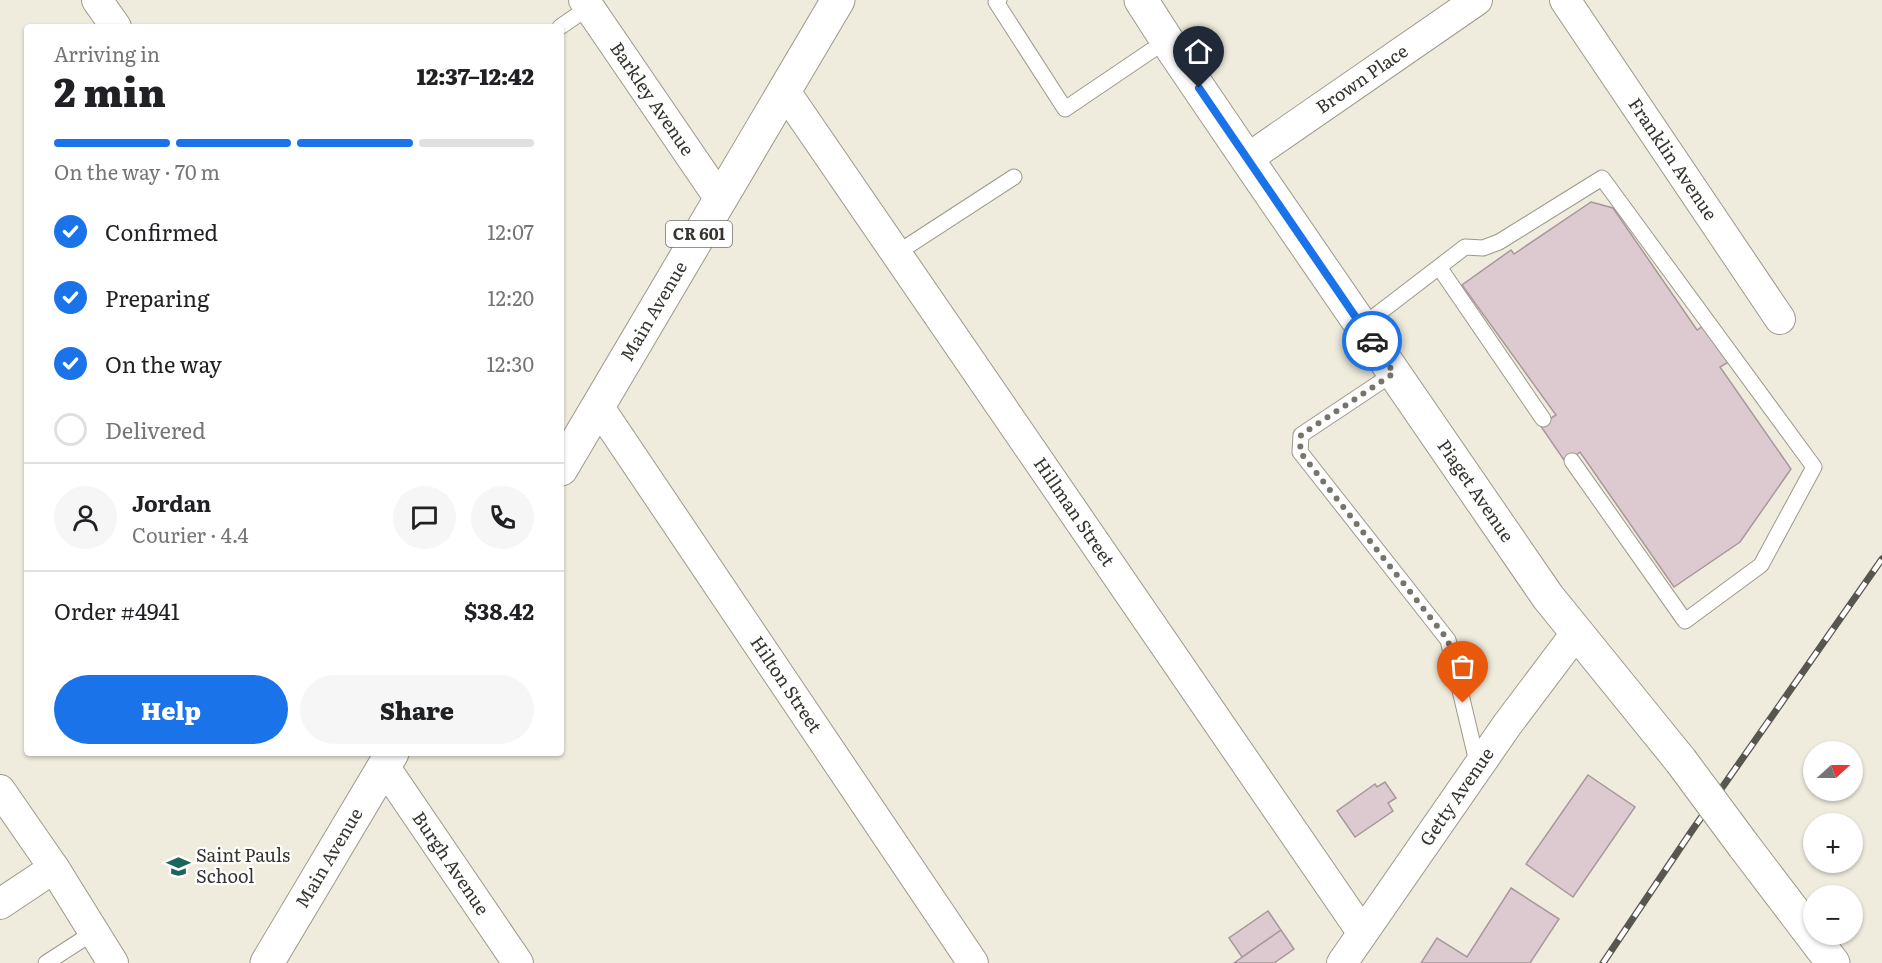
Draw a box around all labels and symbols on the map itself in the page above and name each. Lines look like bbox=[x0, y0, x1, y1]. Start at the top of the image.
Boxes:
pin bbox=[1173, 26, 1224, 88]
street label: Barkley Avenue bbox=[604, 36, 702, 161]
street label: Brown Place bbox=[1310, 37, 1413, 120]
street label: Franklin Avenue bbox=[1623, 92, 1725, 225]
road number: CR 601 bbox=[666, 221, 732, 247]
street label: Main Avenue bbox=[613, 256, 693, 366]
courier bbox=[1342, 311, 1402, 371]
street label: Piaget Avenue bbox=[1431, 433, 1521, 547]
street label: Hillman Street bbox=[1028, 451, 1123, 572]
street label: Hilton Street bbox=[745, 630, 830, 738]
pin bbox=[1437, 641, 1488, 703]
street label: Getty Avenue bbox=[1412, 741, 1500, 851]
north arrow bbox=[1803, 741, 1863, 801]
street label: Main Avenue bbox=[288, 802, 368, 913]
street label: Burgh Avenue bbox=[407, 805, 497, 920]
place label: Saint Pauls School bbox=[196, 841, 290, 889]
school or university icon: Saint Pauls School bbox=[165, 853, 191, 879]

